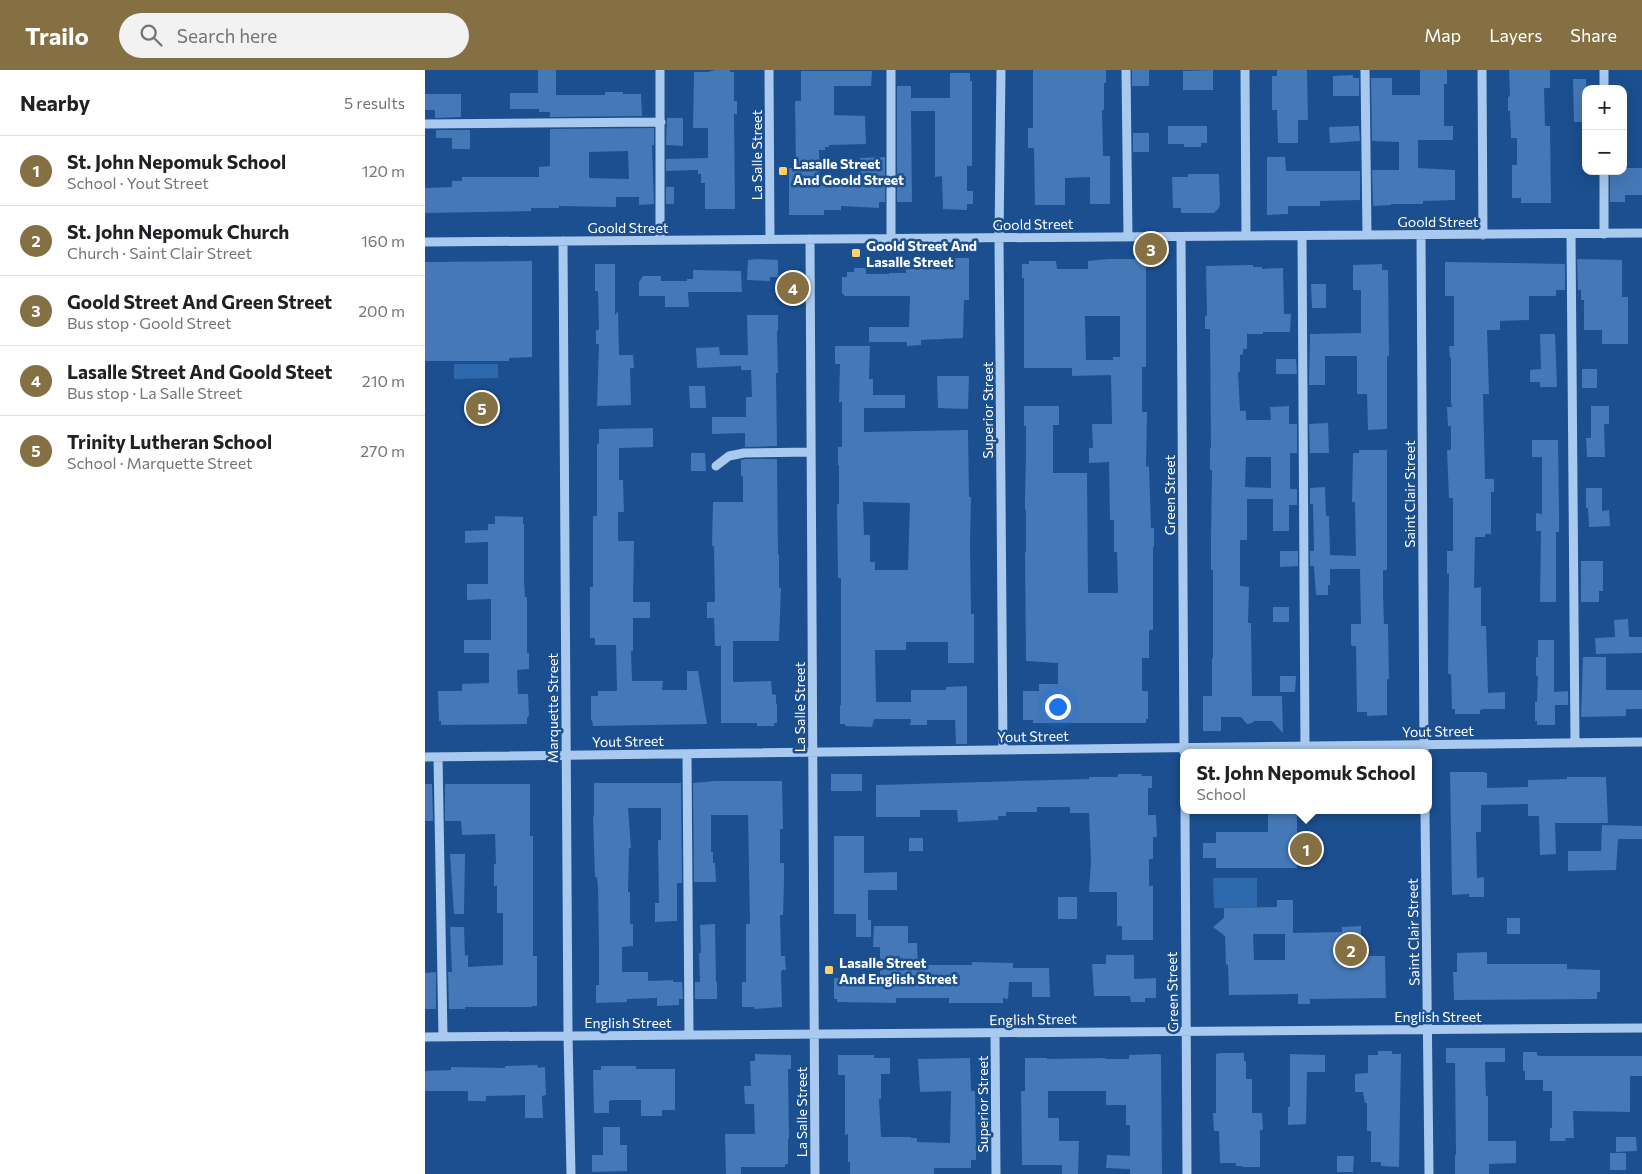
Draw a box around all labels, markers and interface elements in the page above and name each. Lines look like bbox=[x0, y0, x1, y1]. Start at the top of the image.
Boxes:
search box bbox=[119, 13, 469, 58]
text: Trailo bbox=[25, 21, 89, 50]
icon: search bbox=[137, 21, 165, 49]
text: Search here bbox=[177, 24, 277, 47]
text: Map bbox=[1424, 24, 1461, 46]
text: Layers bbox=[1489, 24, 1542, 46]
text: Share bbox=[1570, 24, 1617, 46]
map controls bbox=[1582, 85, 1627, 175]
button: + bbox=[1582, 85, 1627, 130]
text: Nearby bbox=[20, 90, 90, 115]
text: 5 results bbox=[344, 93, 405, 112]
street label: La Salle Street bbox=[748, 110, 765, 200]
button: − bbox=[1582, 130, 1627, 175]
text: St. John Nepomuk School bbox=[67, 150, 286, 173]
place label: Lasalle Street And Goold Street bbox=[793, 155, 904, 188]
text: 1 bbox=[32, 161, 40, 180]
text: 120 m bbox=[362, 161, 405, 180]
marker: Lasalle Street And Goold Street bbox=[777, 165, 789, 177]
text: School · Yout Street bbox=[67, 173, 209, 192]
street label: Goold Street bbox=[1398, 213, 1479, 230]
street label: Goold Street bbox=[992, 215, 1074, 233]
street label: Goold Street bbox=[588, 219, 669, 236]
text: St. John Nepomuk Church bbox=[67, 220, 289, 243]
pin: 3 bbox=[1135, 230, 1167, 268]
text: 2 bbox=[31, 231, 41, 250]
text: 160 m bbox=[361, 231, 405, 250]
place label: Goold Street And Lasalle Street bbox=[866, 237, 977, 270]
text: Church · Saint Clair Street bbox=[67, 243, 252, 262]
marker: Goold Street And Lasalle Street bbox=[850, 247, 862, 259]
pin: 4 bbox=[777, 269, 809, 307]
text: Goold Street And Green Street bbox=[67, 290, 332, 313]
text: 3 bbox=[31, 301, 41, 320]
text: 200 m bbox=[358, 301, 405, 320]
text: Bus stop · Goold Street bbox=[67, 313, 232, 332]
text: Lasalle Street And Goold Steet bbox=[67, 360, 332, 383]
street label: Superior Street bbox=[979, 361, 996, 459]
text: 4 bbox=[31, 371, 41, 390]
text: 210 m bbox=[362, 371, 405, 390]
text: Bus stop · La Salle Street bbox=[67, 383, 242, 402]
pin: 5 bbox=[466, 389, 498, 427]
text: Trinity Lutheran School bbox=[67, 430, 272, 453]
street label: Saint Clair Street bbox=[1401, 440, 1418, 548]
text: 5 bbox=[31, 441, 41, 460]
text: 270 m bbox=[360, 441, 405, 460]
text: School · Marquette Street bbox=[67, 453, 253, 472]
street label: Green Street bbox=[1161, 454, 1178, 535]
street label: Marquette Street bbox=[544, 653, 561, 763]
street label: La Salle Street bbox=[791, 662, 808, 752]
your location bbox=[1045, 694, 1071, 720]
street label: Yout Street bbox=[1402, 722, 1474, 740]
street label: Yout Street bbox=[997, 727, 1069, 745]
street label: Yout Street bbox=[592, 732, 664, 750]
popup bbox=[1180, 749, 1432, 814]
text: St. John Nepomuk School bbox=[1196, 761, 1416, 784]
text: School bbox=[1196, 784, 1246, 803]
pin: 1 bbox=[1290, 830, 1322, 868]
street label: Saint Clair Street bbox=[1404, 878, 1422, 986]
pin: 2 bbox=[1335, 931, 1367, 969]
street label: Green Street bbox=[1163, 951, 1181, 1032]
place label: Lasalle Street And English Street bbox=[839, 954, 958, 987]
marker: Lasalle Street And English Street bbox=[823, 964, 835, 976]
street label: English Street bbox=[1394, 1008, 1482, 1025]
street label: English Street bbox=[989, 1010, 1077, 1028]
street label: English Street bbox=[584, 1014, 672, 1031]
street label: Superior Street bbox=[974, 1055, 991, 1153]
street label: La Salle Street bbox=[793, 1067, 810, 1157]

